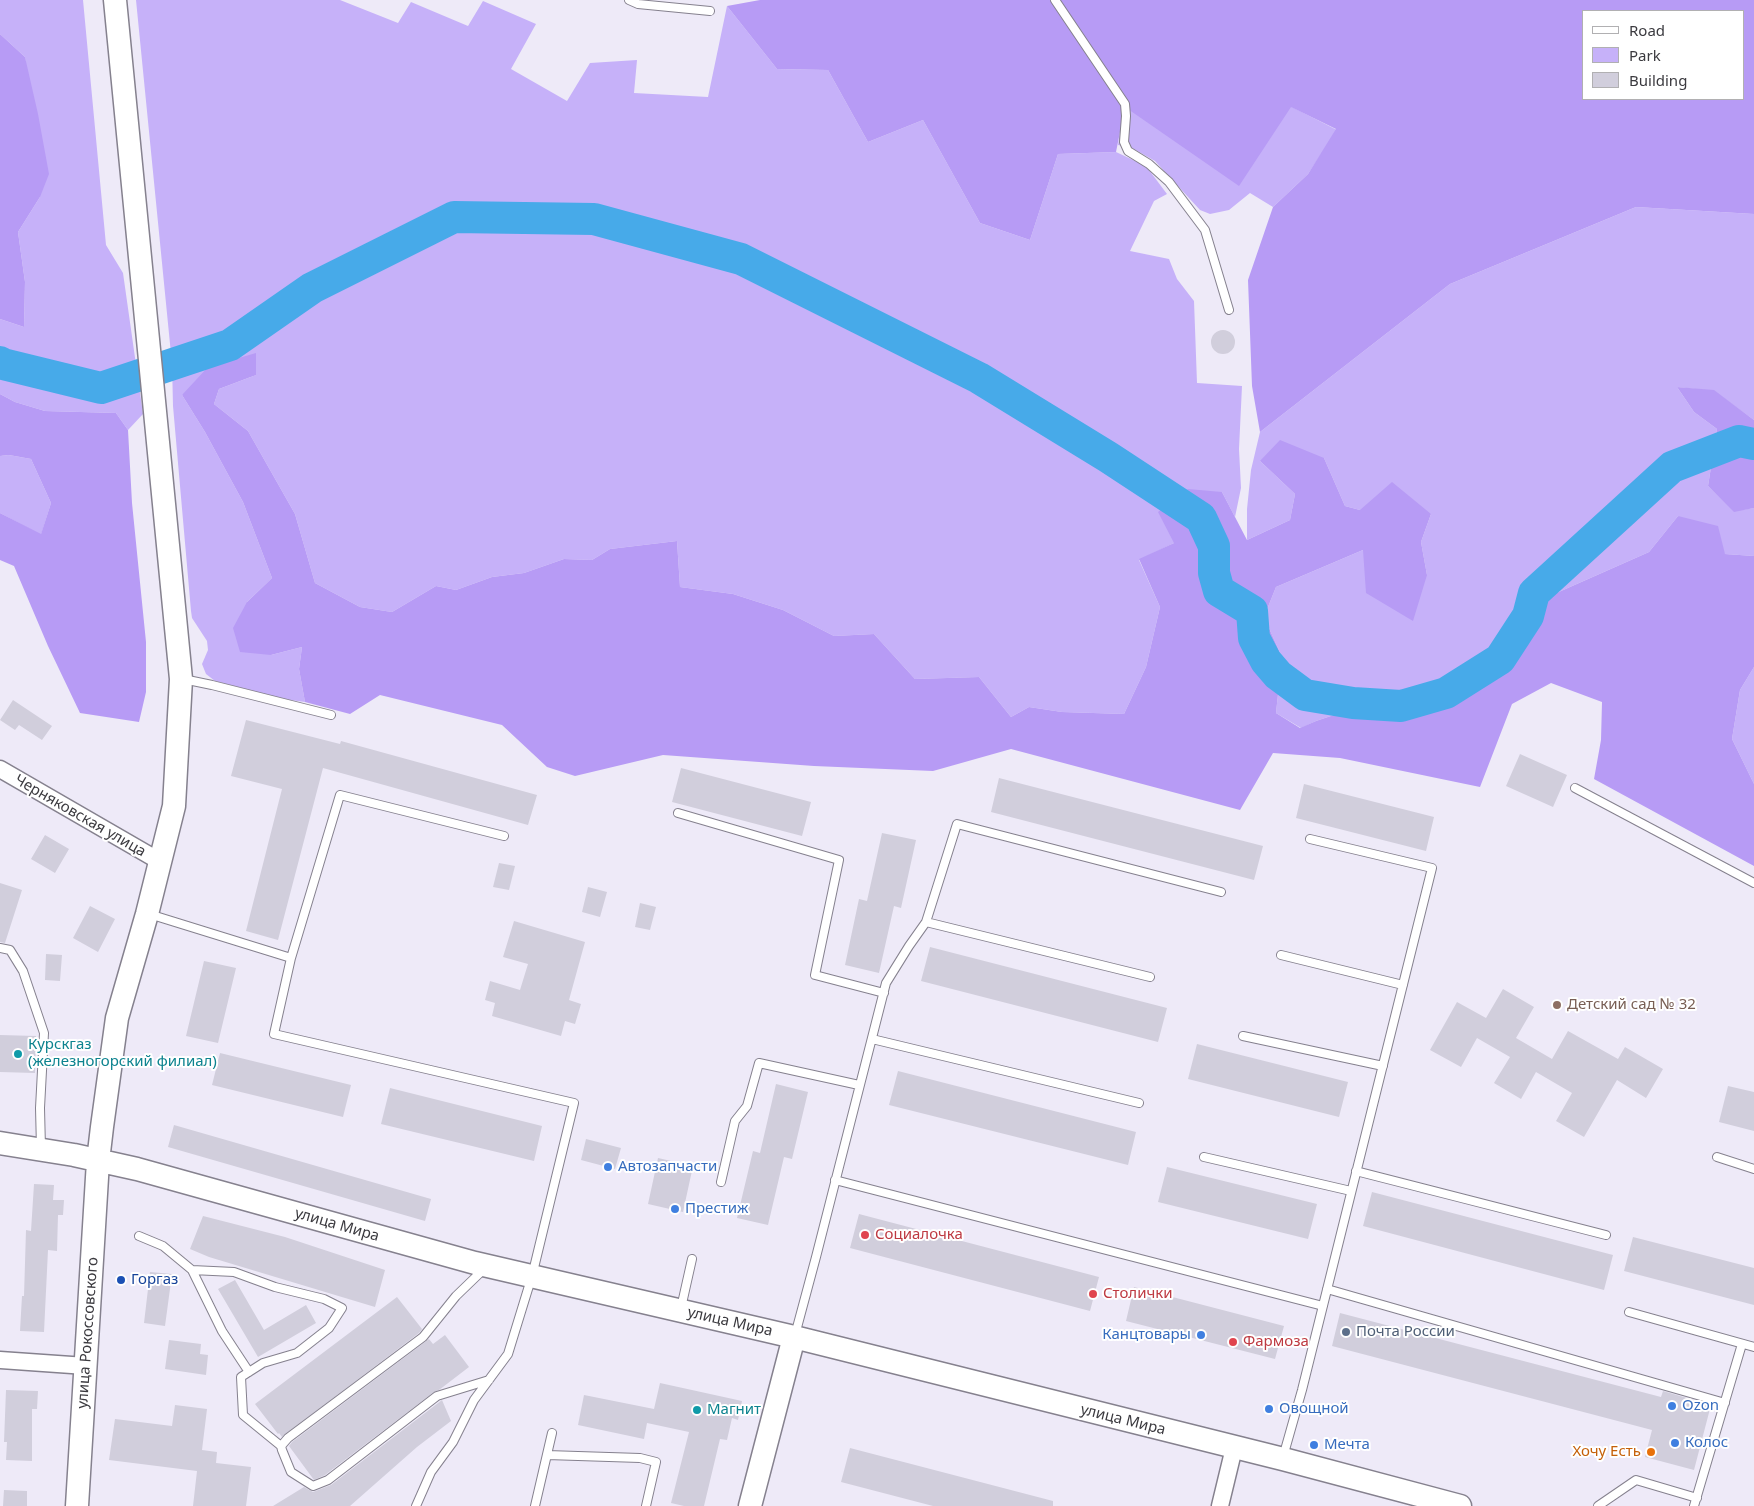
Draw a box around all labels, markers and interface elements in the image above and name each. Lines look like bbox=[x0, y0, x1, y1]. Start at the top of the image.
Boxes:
legend bbox=[1582, 10, 1744, 100]
text: Road bbox=[1629, 20, 1665, 40]
text: Park bbox=[1629, 45, 1661, 65]
text: Building bbox=[1629, 70, 1687, 90]
street label: Черняковская улица bbox=[11, 771, 149, 861]
place label: Детский сад № 32 bbox=[1567, 996, 1696, 1014]
marker: Детский сад № 32 bbox=[1551, 999, 1563, 1011]
place label: Курскгаз (железногорский филиал) bbox=[28, 1036, 217, 1071]
marker: Курскгаз (железногорский филиал) bbox=[12, 1048, 24, 1060]
place label: Автозапчасти bbox=[618, 1158, 717, 1176]
marker: Автозапчасти bbox=[602, 1161, 614, 1173]
place label: Престиж bbox=[685, 1200, 748, 1218]
marker: Престиж bbox=[669, 1203, 681, 1215]
street label: улица Мира bbox=[293, 1204, 381, 1246]
place label: Социалочка bbox=[875, 1226, 963, 1244]
marker: Социалочка bbox=[859, 1229, 871, 1241]
street label: улица Рокоссовского bbox=[74, 1257, 102, 1409]
place label: Горгаз bbox=[131, 1271, 178, 1289]
marker: Горгаз bbox=[115, 1274, 127, 1286]
place label: Столички bbox=[1103, 1285, 1173, 1303]
marker: Столички bbox=[1087, 1288, 1099, 1300]
street label: улица Мира bbox=[686, 1303, 774, 1341]
place label: Почта России bbox=[1356, 1323, 1455, 1341]
place label: Канцтовары bbox=[1102, 1326, 1191, 1344]
marker: Почта России bbox=[1340, 1326, 1352, 1338]
marker: Канцтовары bbox=[1195, 1329, 1207, 1341]
place label: Фармоза bbox=[1243, 1333, 1309, 1351]
marker: Фармоза bbox=[1227, 1336, 1239, 1348]
place label: Ozon bbox=[1682, 1397, 1719, 1415]
place label: Овощной bbox=[1279, 1400, 1349, 1418]
marker: Ozon bbox=[1666, 1400, 1678, 1412]
place label: Магнит bbox=[707, 1401, 761, 1419]
street label: улица Мира bbox=[1079, 1401, 1167, 1439]
marker: Овощной bbox=[1263, 1403, 1275, 1415]
marker: Магнит bbox=[691, 1404, 703, 1416]
place label: Колос bbox=[1685, 1434, 1728, 1452]
place label: Мечта bbox=[1324, 1436, 1370, 1454]
marker: Колос bbox=[1669, 1437, 1681, 1449]
marker: Мечта bbox=[1308, 1439, 1320, 1451]
place label: Хочу Есть bbox=[1572, 1443, 1641, 1461]
marker: Хочу Есть bbox=[1645, 1446, 1657, 1458]

